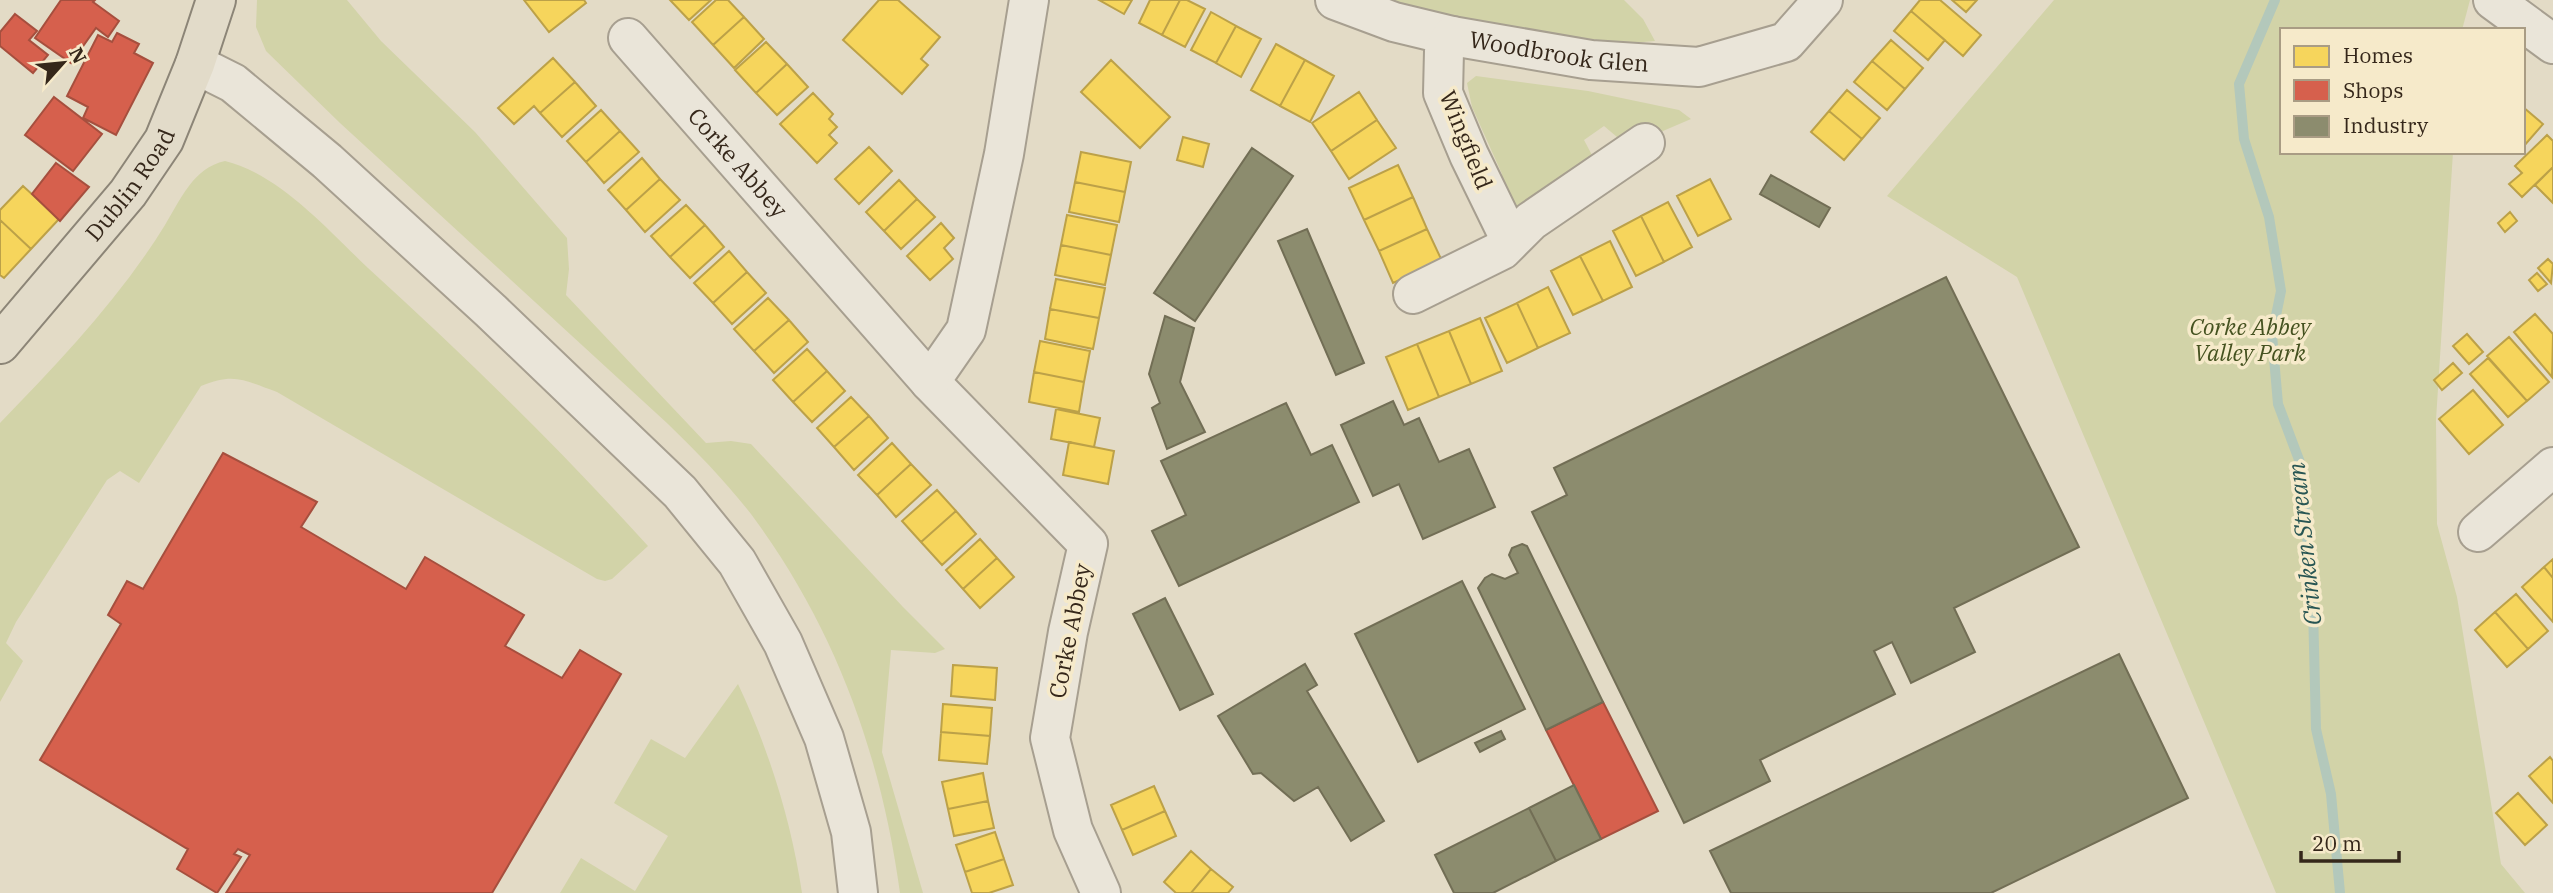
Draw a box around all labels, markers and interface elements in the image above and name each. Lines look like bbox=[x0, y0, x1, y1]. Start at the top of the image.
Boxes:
street label: Woodbrook Glen bbox=[1467, 23, 1650, 78]
north arrow bbox=[28, 28, 98, 98]
legend bbox=[2280, 28, 2525, 154]
text: Homes bbox=[2343, 41, 2413, 69]
text: N bbox=[64, 43, 92, 67]
text: Shops bbox=[2343, 76, 2403, 104]
street label: Wingfield bbox=[1434, 86, 1500, 194]
street label: Corke Abbey bbox=[682, 101, 795, 224]
text: Industry bbox=[2343, 111, 2429, 139]
street label: Dublin Road bbox=[78, 124, 181, 247]
park label: Corke Abbey Valley Park bbox=[2190, 311, 2313, 367]
water label: Crinken Stream bbox=[2280, 461, 2328, 627]
street label: Corke Abbey bbox=[1041, 560, 1097, 701]
scale bar bbox=[2301, 820, 2399, 864]
text: 20 m bbox=[2312, 829, 2362, 857]

